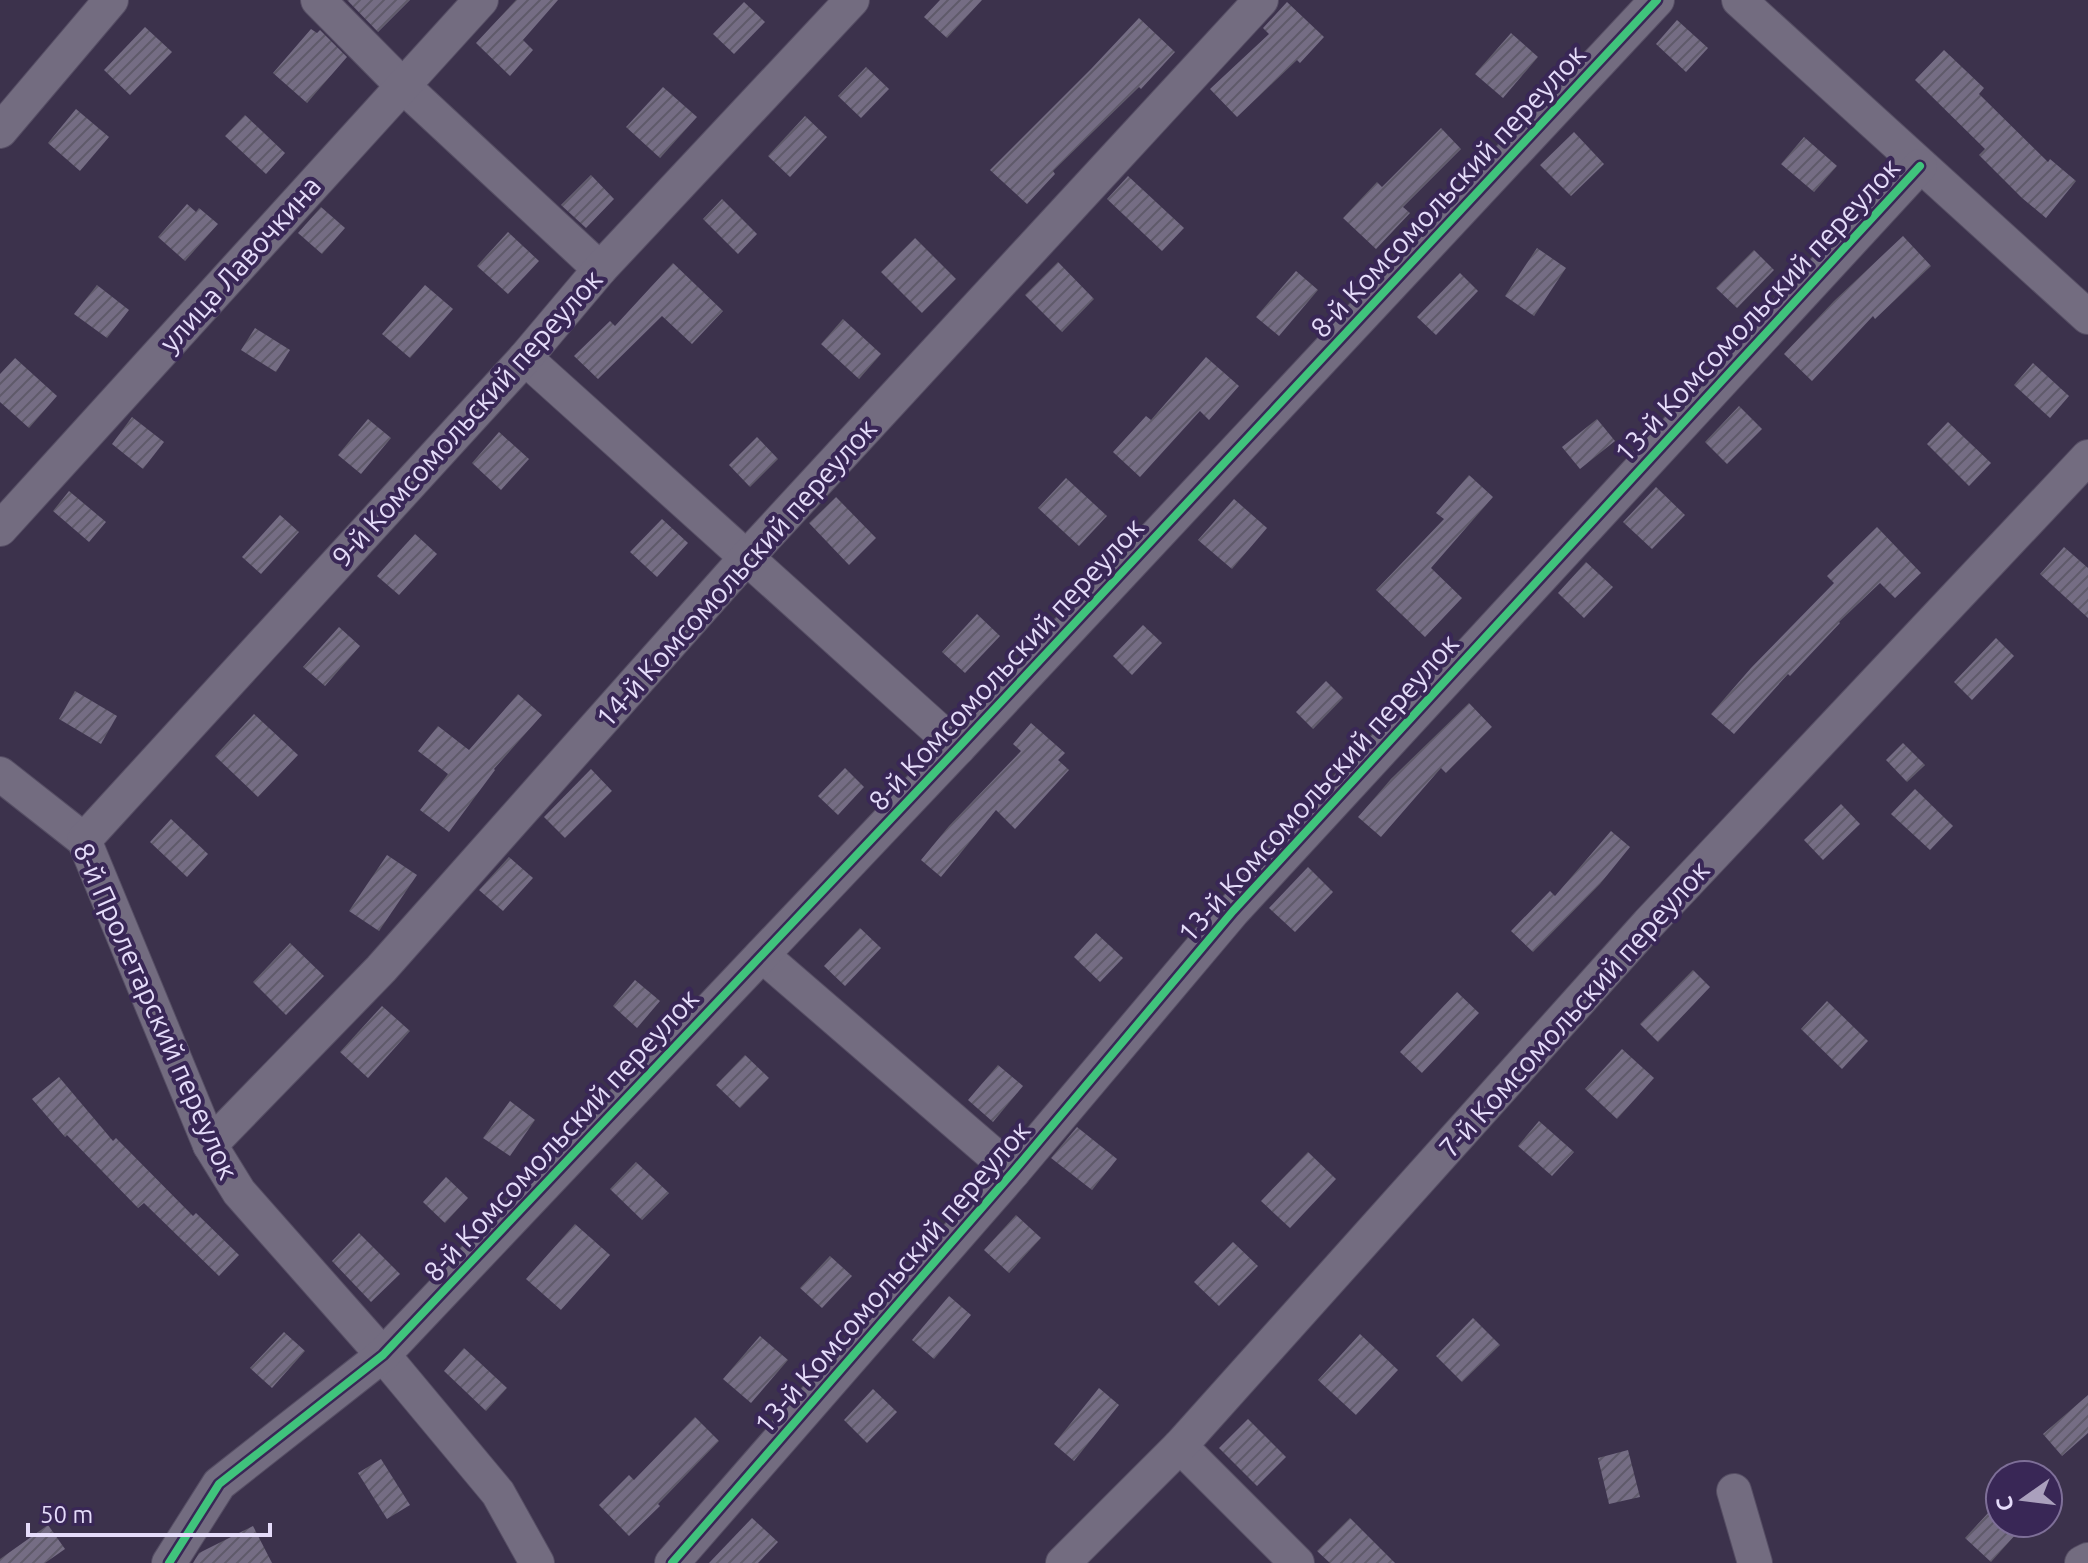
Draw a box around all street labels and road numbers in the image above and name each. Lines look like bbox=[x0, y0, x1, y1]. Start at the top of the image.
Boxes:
street label: 8-й Комсомольский переулок bbox=[1304, 38, 1591, 343]
street label: 13-й Комсомольский переулок bbox=[1608, 151, 1906, 468]
street label: улица Лавочкина bbox=[153, 170, 326, 358]
street label: 9-й Комсомольский переулок bbox=[325, 263, 608, 572]
street label: 14-й Комсомольский переулок bbox=[589, 412, 882, 733]
street label: 8-й Комсомольский переулок bbox=[862, 511, 1149, 816]
street label: 13-й Комсомольский переулок bbox=[1171, 627, 1464, 948]
street label: 8-й Пролетарский переулок bbox=[68, 838, 245, 1184]
street label: 7-й Комсомольский переулок bbox=[1432, 854, 1715, 1163]
street label: 8-й Комсомольский переулок bbox=[417, 982, 704, 1287]
street label: 13-й Комсомольский переулок bbox=[748, 1114, 1036, 1439]

